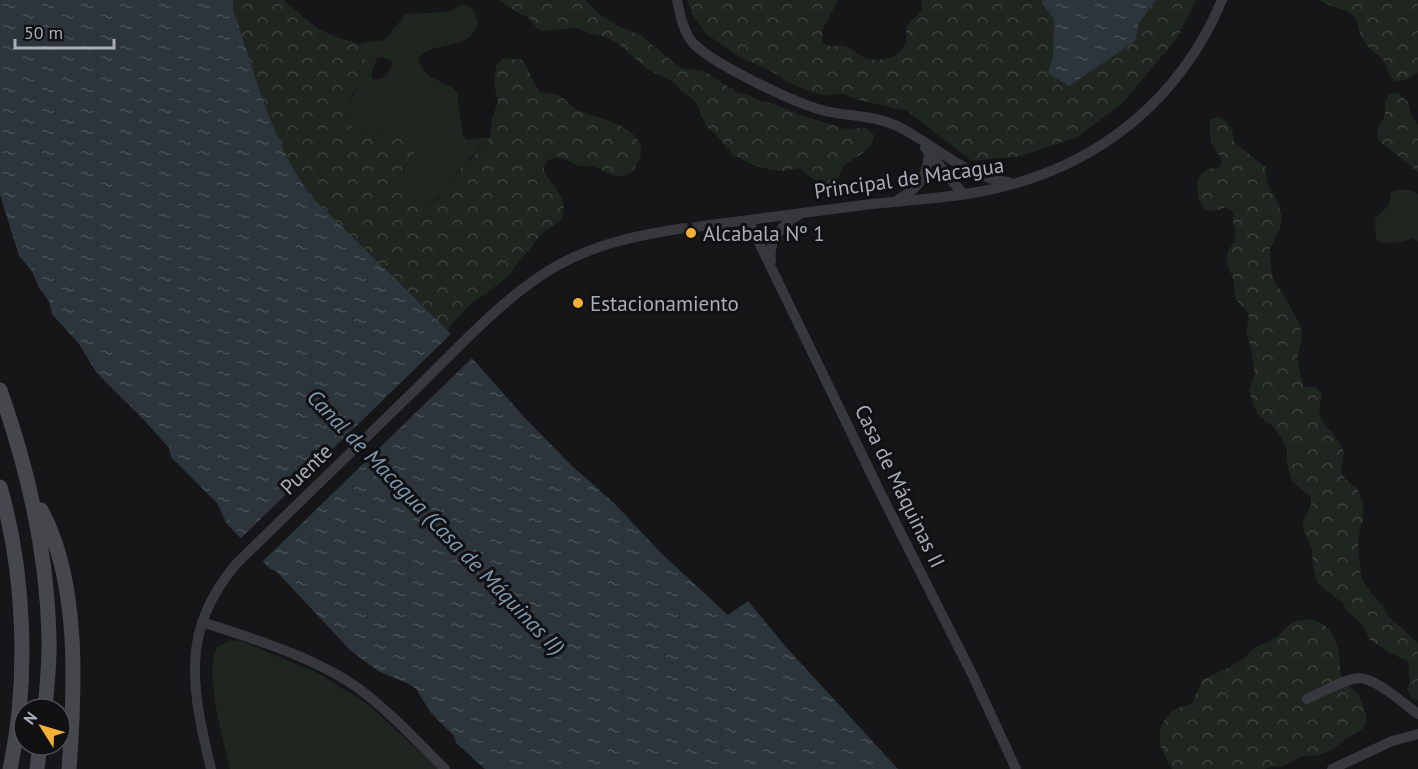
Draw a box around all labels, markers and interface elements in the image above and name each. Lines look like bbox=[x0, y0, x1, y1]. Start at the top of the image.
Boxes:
scale bar bbox=[15, 12, 114, 50]
text: 50 m bbox=[24, 21, 63, 44]
street label: Principal de Macagua bbox=[812, 151, 1006, 205]
place label: Alcabala Nº 1 bbox=[703, 220, 825, 247]
marker: Alcabala Nº 1 bbox=[684, 226, 698, 240]
place label: Estacionamiento bbox=[590, 290, 739, 317]
marker: Estacionamiento bbox=[571, 296, 585, 310]
water label: Canal de Macagua (Casa de Máquinas II) bbox=[301, 383, 571, 661]
street label: Casa de Máquinas II bbox=[849, 400, 951, 572]
street label: Puente bbox=[274, 438, 338, 500]
north arrow bbox=[12, 697, 72, 757]
text: N bbox=[19, 708, 41, 728]

